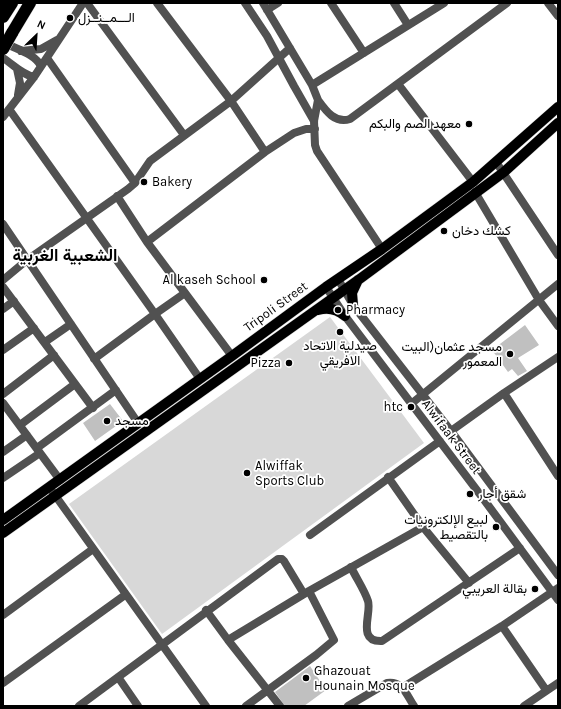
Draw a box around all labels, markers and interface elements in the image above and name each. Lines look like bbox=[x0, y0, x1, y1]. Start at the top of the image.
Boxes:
place label: الـــمــنــزل bbox=[78, 10, 135, 26]
marker: الـــمــنــزل bbox=[65, 13, 75, 23]
north arrow bbox=[16, 16, 56, 56]
text: N bbox=[35, 17, 48, 32]
place label: معهد الصم والبكم bbox=[369, 116, 461, 132]
marker: معهد الصم والبكم bbox=[464, 119, 474, 129]
place label: Bakery bbox=[152, 174, 192, 190]
marker: Bakery bbox=[139, 177, 149, 187]
place label: كشك دخان bbox=[452, 223, 511, 239]
marker: كشك دخان bbox=[439, 226, 449, 236]
district label: الشعبية الغربية bbox=[13, 246, 117, 266]
place label: Al kaseh School bbox=[163, 272, 256, 288]
marker: Al kaseh School bbox=[259, 275, 269, 285]
street label: Tripoli Street bbox=[241, 279, 311, 335]
place label: Pharmacy bbox=[346, 302, 405, 318]
marker: Pharmacy bbox=[333, 305, 343, 315]
marker: صيدلية الاتحاد الافريقي bbox=[335, 327, 345, 337]
place label: صيدلية الاتحاد الافريقي bbox=[303, 338, 377, 369]
place label: مسجد عثمان(البيت المعمور bbox=[401, 339, 502, 370]
marker: مسجد عثمان(البيت المعمور bbox=[505, 349, 515, 359]
place label: Pizza bbox=[250, 355, 281, 371]
marker: Pizza bbox=[284, 358, 294, 368]
street label: Alwifaak Street bbox=[418, 397, 484, 477]
place label: htc bbox=[384, 399, 403, 415]
marker: htc bbox=[406, 402, 416, 412]
place label: مسجد bbox=[115, 413, 149, 429]
marker: مسجد bbox=[102, 416, 112, 426]
place label: Alwiffak Sports Club bbox=[255, 458, 324, 489]
marker: Alwiffak Sports Club bbox=[242, 468, 252, 478]
place label: شقق أجار bbox=[478, 486, 526, 502]
marker: شقق أجار bbox=[465, 489, 475, 499]
place label: لبيع الإلكترونيات بالتقصيط bbox=[404, 512, 488, 543]
marker: لبيع الإلكترونيات بالتقصيط bbox=[491, 522, 501, 532]
place label: بقالة العريبي bbox=[462, 581, 527, 597]
marker: بقالة العريبي bbox=[530, 584, 540, 594]
place label: Ghazouat Hounain Mosque bbox=[314, 663, 415, 694]
marker: Ghazouat Hounain Mosque bbox=[301, 673, 311, 683]

